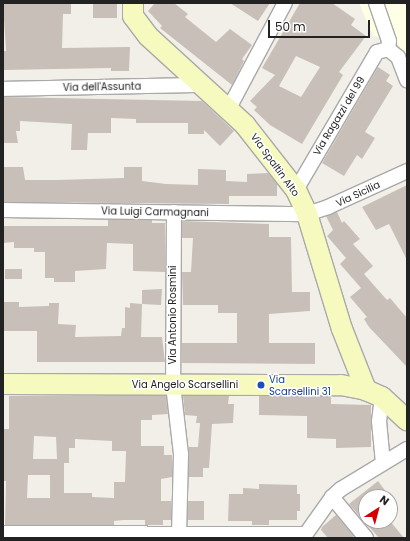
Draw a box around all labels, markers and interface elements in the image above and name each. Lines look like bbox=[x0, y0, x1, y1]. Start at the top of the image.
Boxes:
scale bar bbox=[270, 12, 372, 38]
text: 50 m bbox=[275, 18, 306, 35]
street label: Via Ragazzi del 99 bbox=[311, 74, 367, 158]
street label: Via dell'Assunta bbox=[63, 80, 141, 94]
street label: Via Spaltin Alto bbox=[248, 131, 302, 199]
street label: Via Sicilia bbox=[334, 179, 382, 209]
street label: Via Luigi Carmagnani bbox=[101, 205, 209, 219]
street label: Via Antonio Rosmini bbox=[167, 265, 179, 365]
place label: Via Scarsellini 31 bbox=[269, 373, 331, 396]
street label: Via Angelo Scarsellini bbox=[132, 379, 238, 391]
marker: Via Scarsellini 31 bbox=[256, 380, 266, 390]
north arrow bbox=[358, 489, 398, 529]
text: N bbox=[376, 491, 393, 509]

